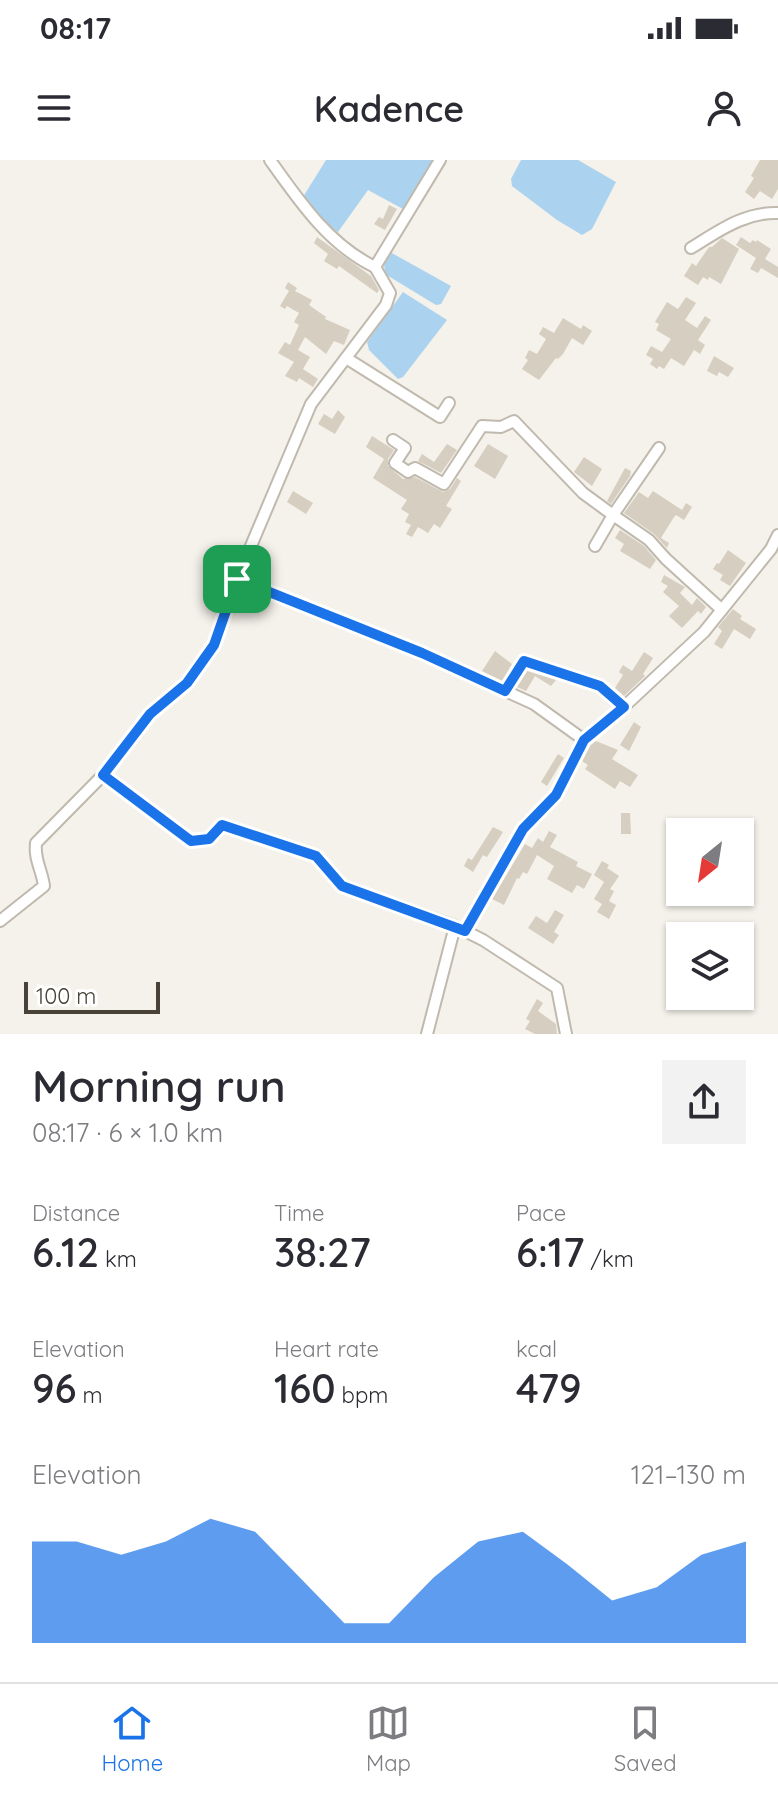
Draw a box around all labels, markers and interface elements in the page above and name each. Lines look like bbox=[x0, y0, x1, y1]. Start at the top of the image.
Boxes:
text: 08:17 bbox=[40, 9, 111, 47]
icon: menu bbox=[32, 86, 76, 130]
text: Kadence bbox=[314, 86, 464, 131]
icon: person bbox=[702, 86, 746, 130]
pin bbox=[203, 545, 271, 613]
icon: arrive bbox=[215, 557, 259, 601]
north arrow bbox=[666, 818, 754, 906]
map controls bbox=[666, 818, 754, 1010]
button: layers bbox=[666, 922, 754, 1010]
scale bar bbox=[24, 978, 160, 1014]
text: 100 m bbox=[36, 982, 96, 1010]
text: Morning run bbox=[32, 1058, 286, 1113]
button: share bbox=[662, 1060, 746, 1144]
text: 08:17 · 6 × 1.0 km bbox=[32, 1116, 223, 1149]
text: Distance bbox=[32, 1199, 120, 1227]
text: Time bbox=[274, 1199, 325, 1227]
text: Pace bbox=[516, 1199, 566, 1227]
text: 6.12 bbox=[32, 1227, 99, 1277]
text: 38:27 bbox=[274, 1227, 371, 1277]
text: 6:17 bbox=[516, 1227, 584, 1277]
text: km bbox=[99, 1245, 137, 1273]
text: /km bbox=[584, 1245, 634, 1273]
text: Elevation bbox=[32, 1335, 125, 1363]
text: Heart rate bbox=[274, 1335, 379, 1363]
text: kcal bbox=[516, 1335, 557, 1363]
text: 96 bbox=[32, 1363, 77, 1413]
text: 160 bbox=[274, 1363, 336, 1413]
text: 479 bbox=[516, 1363, 582, 1413]
text: m bbox=[77, 1381, 103, 1409]
text: bpm bbox=[336, 1381, 388, 1409]
text: Elevation bbox=[32, 1458, 142, 1491]
text: 121–130 m bbox=[631, 1458, 746, 1491]
tab: Home bbox=[101, 1701, 163, 1777]
tab: Map bbox=[366, 1701, 411, 1777]
tab: Saved bbox=[614, 1701, 677, 1777]

